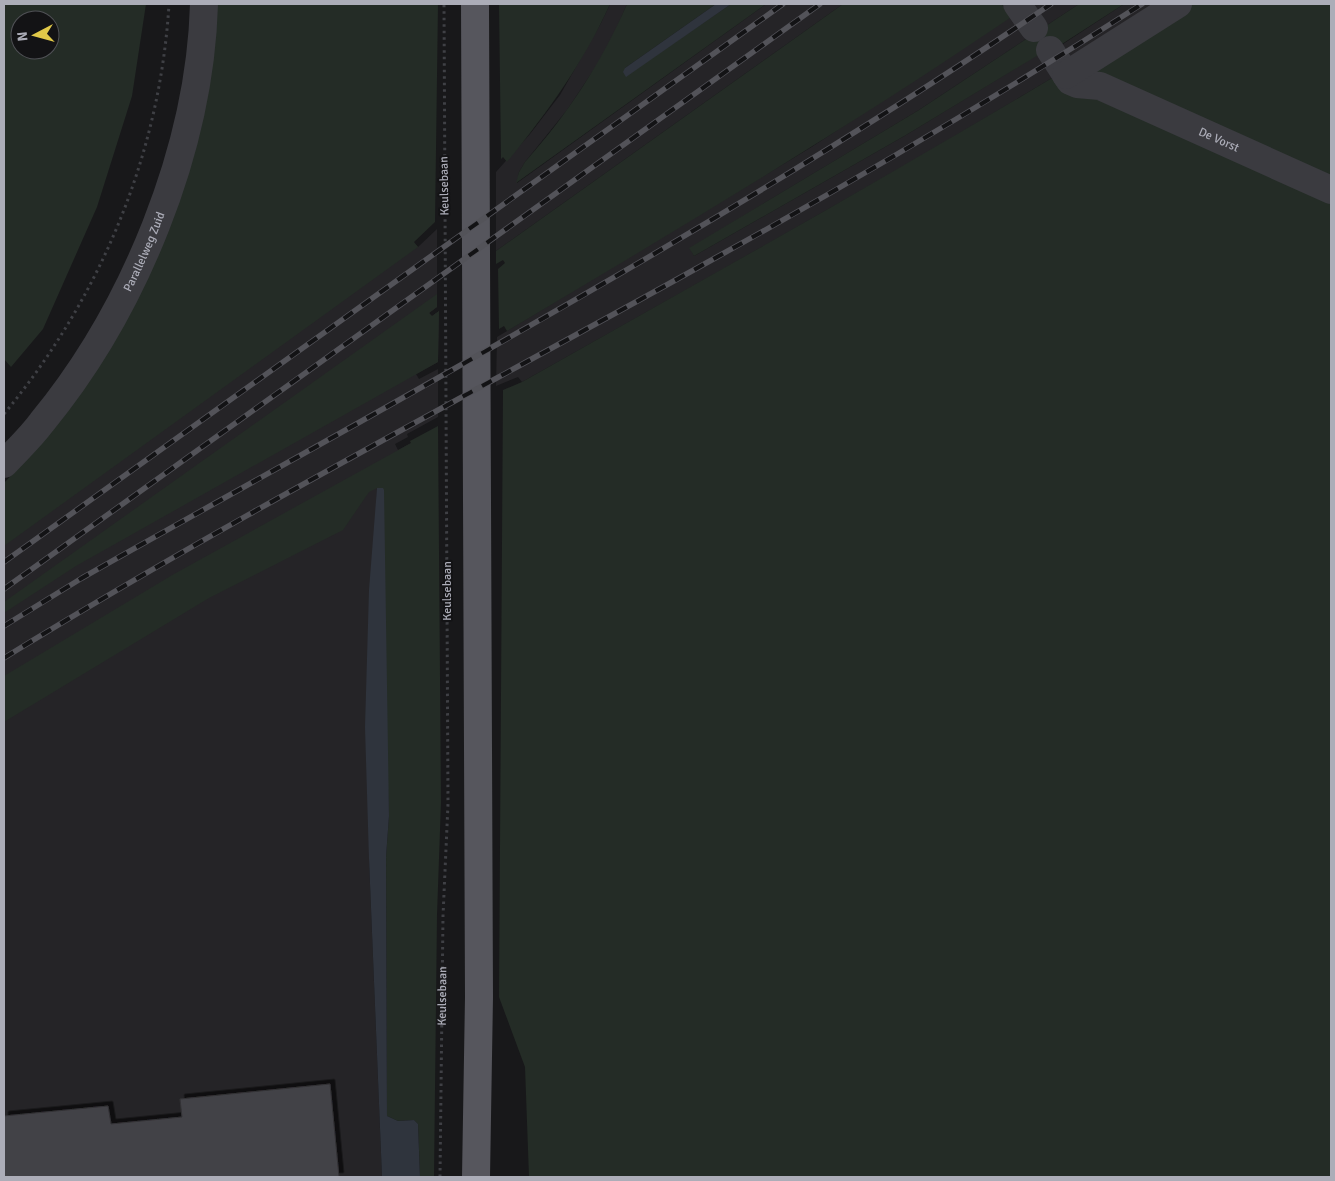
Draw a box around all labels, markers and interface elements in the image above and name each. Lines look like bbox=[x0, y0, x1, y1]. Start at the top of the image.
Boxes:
north arrow bbox=[10, 10, 60, 60]
text: N bbox=[14, 31, 32, 42]
street label: De Vorst bbox=[1196, 124, 1241, 156]
street label: Keulsebaan bbox=[436, 156, 453, 216]
street label: Parallelweg Zuid bbox=[120, 210, 168, 294]
street label: Keulsebaan bbox=[440, 561, 455, 621]
street label: Keulsebaan bbox=[435, 966, 450, 1026]

